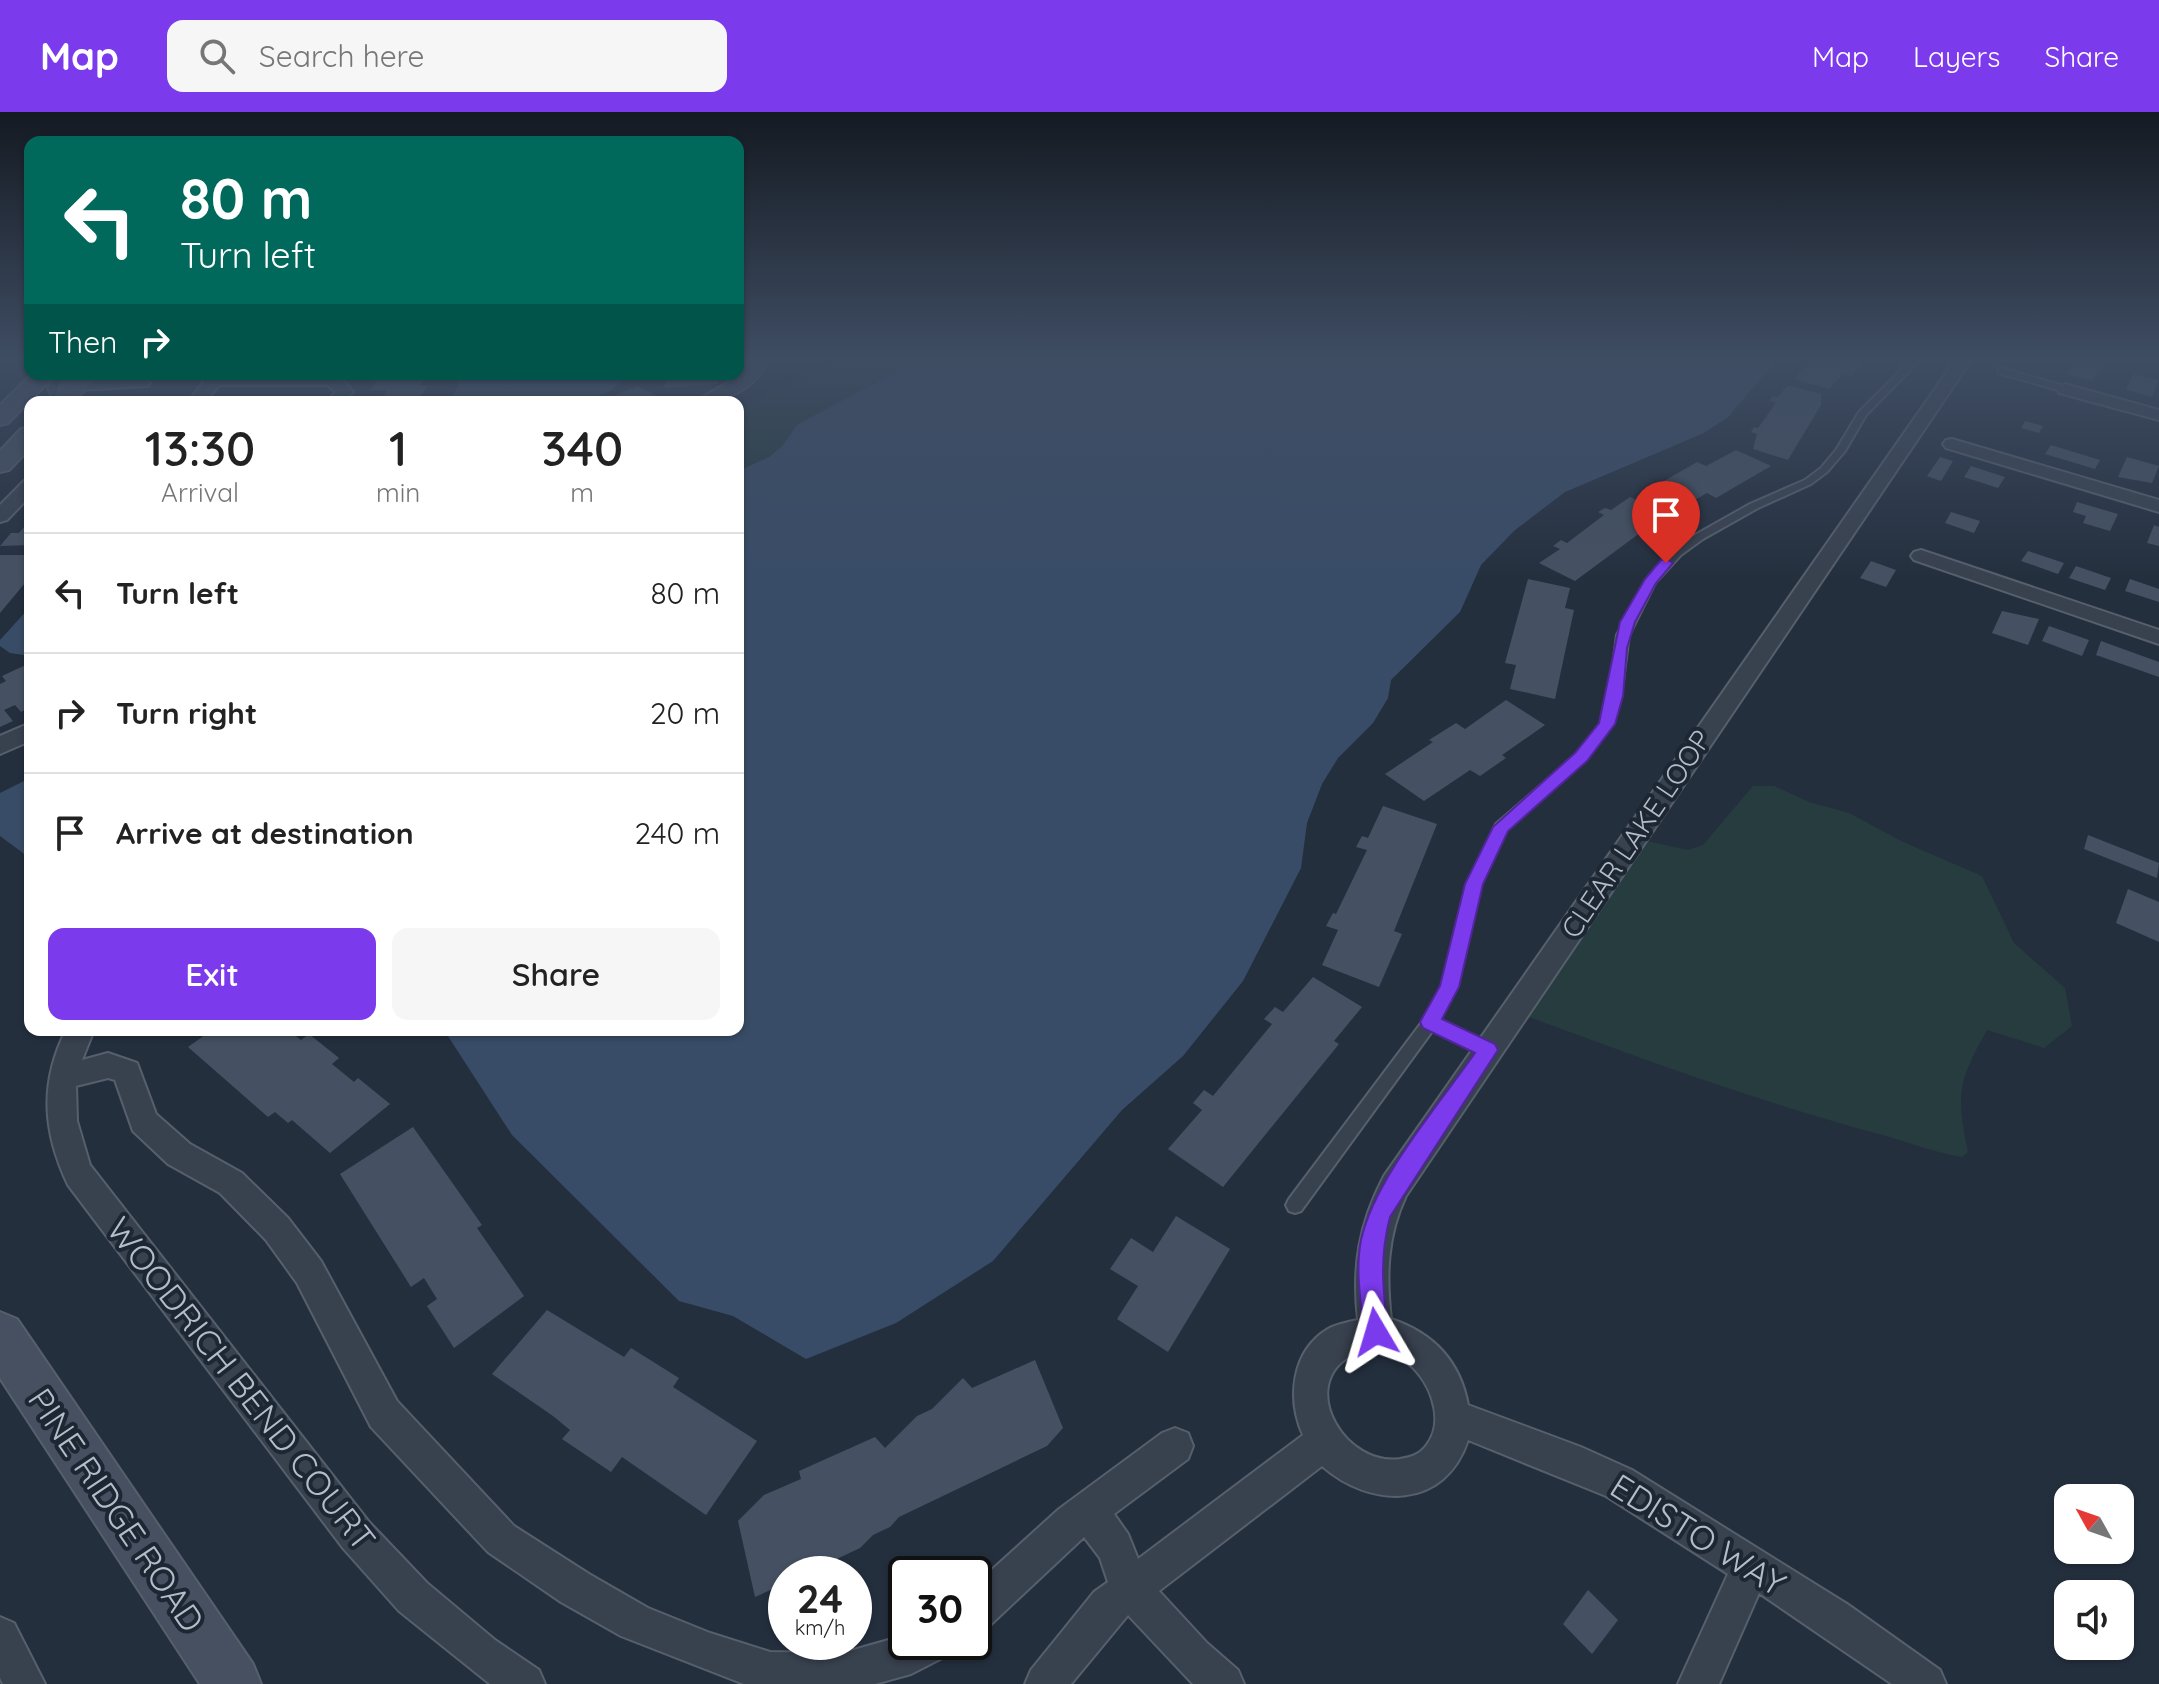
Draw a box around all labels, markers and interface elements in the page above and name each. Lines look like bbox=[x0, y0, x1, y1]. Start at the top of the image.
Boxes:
search box bbox=[167, 20, 727, 92]
text: Map bbox=[40, 32, 119, 80]
icon: search bbox=[195, 34, 239, 78]
text: Search here bbox=[259, 37, 424, 75]
text: Map bbox=[1812, 39, 1869, 74]
text: Layers bbox=[1913, 39, 2000, 74]
text: Share bbox=[2044, 39, 2119, 74]
text: 80 m bbox=[180, 163, 312, 233]
icon: left bbox=[48, 168, 152, 272]
text: Turn left bbox=[180, 232, 316, 277]
icon: right bbox=[133, 320, 177, 364]
text: Then bbox=[48, 323, 117, 361]
text: 13:30 bbox=[145, 418, 255, 478]
text: 1 bbox=[389, 418, 407, 478]
text: 340 bbox=[541, 418, 623, 478]
text: Arrival bbox=[161, 476, 239, 509]
text: min bbox=[376, 476, 420, 509]
text: m bbox=[570, 476, 594, 509]
pin bbox=[1632, 481, 1700, 563]
icon: arrive bbox=[1644, 493, 1688, 537]
icon: left bbox=[48, 571, 92, 615]
text: Turn left bbox=[116, 574, 239, 612]
text: 80 m bbox=[650, 574, 720, 612]
icon: right bbox=[48, 691, 92, 735]
text: Turn right bbox=[116, 694, 257, 732]
text: 20 m bbox=[650, 694, 720, 732]
street label: CLEAR LAKE LOOP bbox=[1553, 723, 1718, 944]
icon: arrive bbox=[48, 811, 92, 855]
text: Arrive at destination bbox=[116, 814, 414, 852]
text: 240 m bbox=[635, 814, 720, 852]
button: Exit bbox=[48, 928, 376, 1020]
button: Share bbox=[392, 928, 720, 1020]
street label: WOODRICH BEND COURT bbox=[98, 1208, 385, 1559]
position arrow bbox=[1334, 1290, 1418, 1374]
street label: PINE RIDGE ROAD bbox=[19, 1380, 214, 1640]
street label: EDISTO WAY bbox=[1603, 1464, 1794, 1605]
north arrow bbox=[2054, 1484, 2134, 1564]
map controls bbox=[2054, 1484, 2134, 1660]
speed limit sign: 30 bbox=[888, 1556, 992, 1660]
text: 24 bbox=[797, 1573, 843, 1623]
button: sound bbox=[2054, 1580, 2134, 1660]
text: km/h bbox=[795, 1615, 845, 1640]

